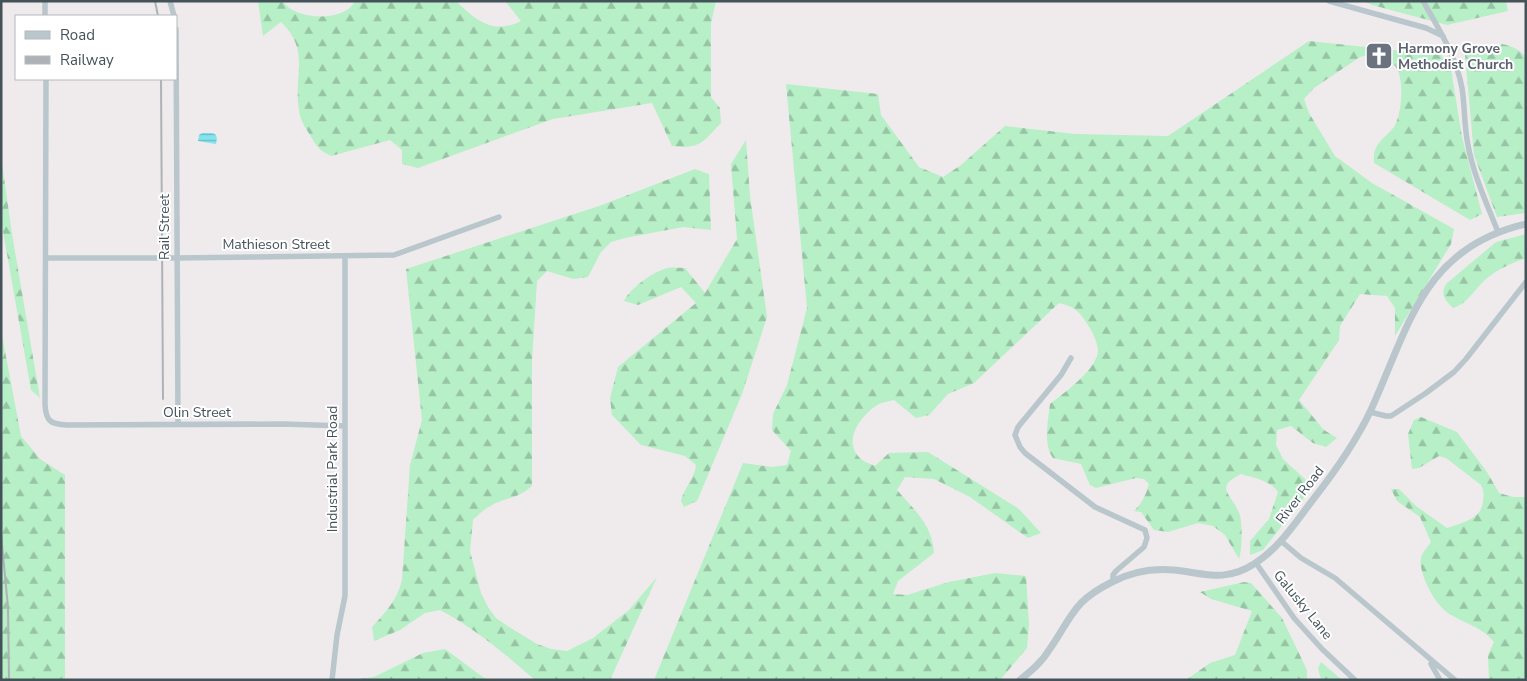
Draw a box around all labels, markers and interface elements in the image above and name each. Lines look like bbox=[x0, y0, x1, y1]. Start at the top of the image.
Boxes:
legend bbox=[15, 15, 178, 80]
text: Road bbox=[60, 25, 95, 45]
place label: Harmony Grove Methodist Church bbox=[1398, 39, 1513, 74]
church icon: Harmony Grove Methodist Church bbox=[1364, 41, 1394, 71]
text: Railway bbox=[60, 50, 114, 70]
street label: Rail Street bbox=[155, 194, 174, 260]
street label: Mathieson Street bbox=[222, 235, 330, 254]
street label: Olin Street bbox=[163, 403, 231, 422]
street label: Industrial Park Road bbox=[323, 406, 342, 532]
street label: River Road bbox=[1271, 462, 1329, 528]
street label: Galusky Lane bbox=[1269, 566, 1337, 644]

